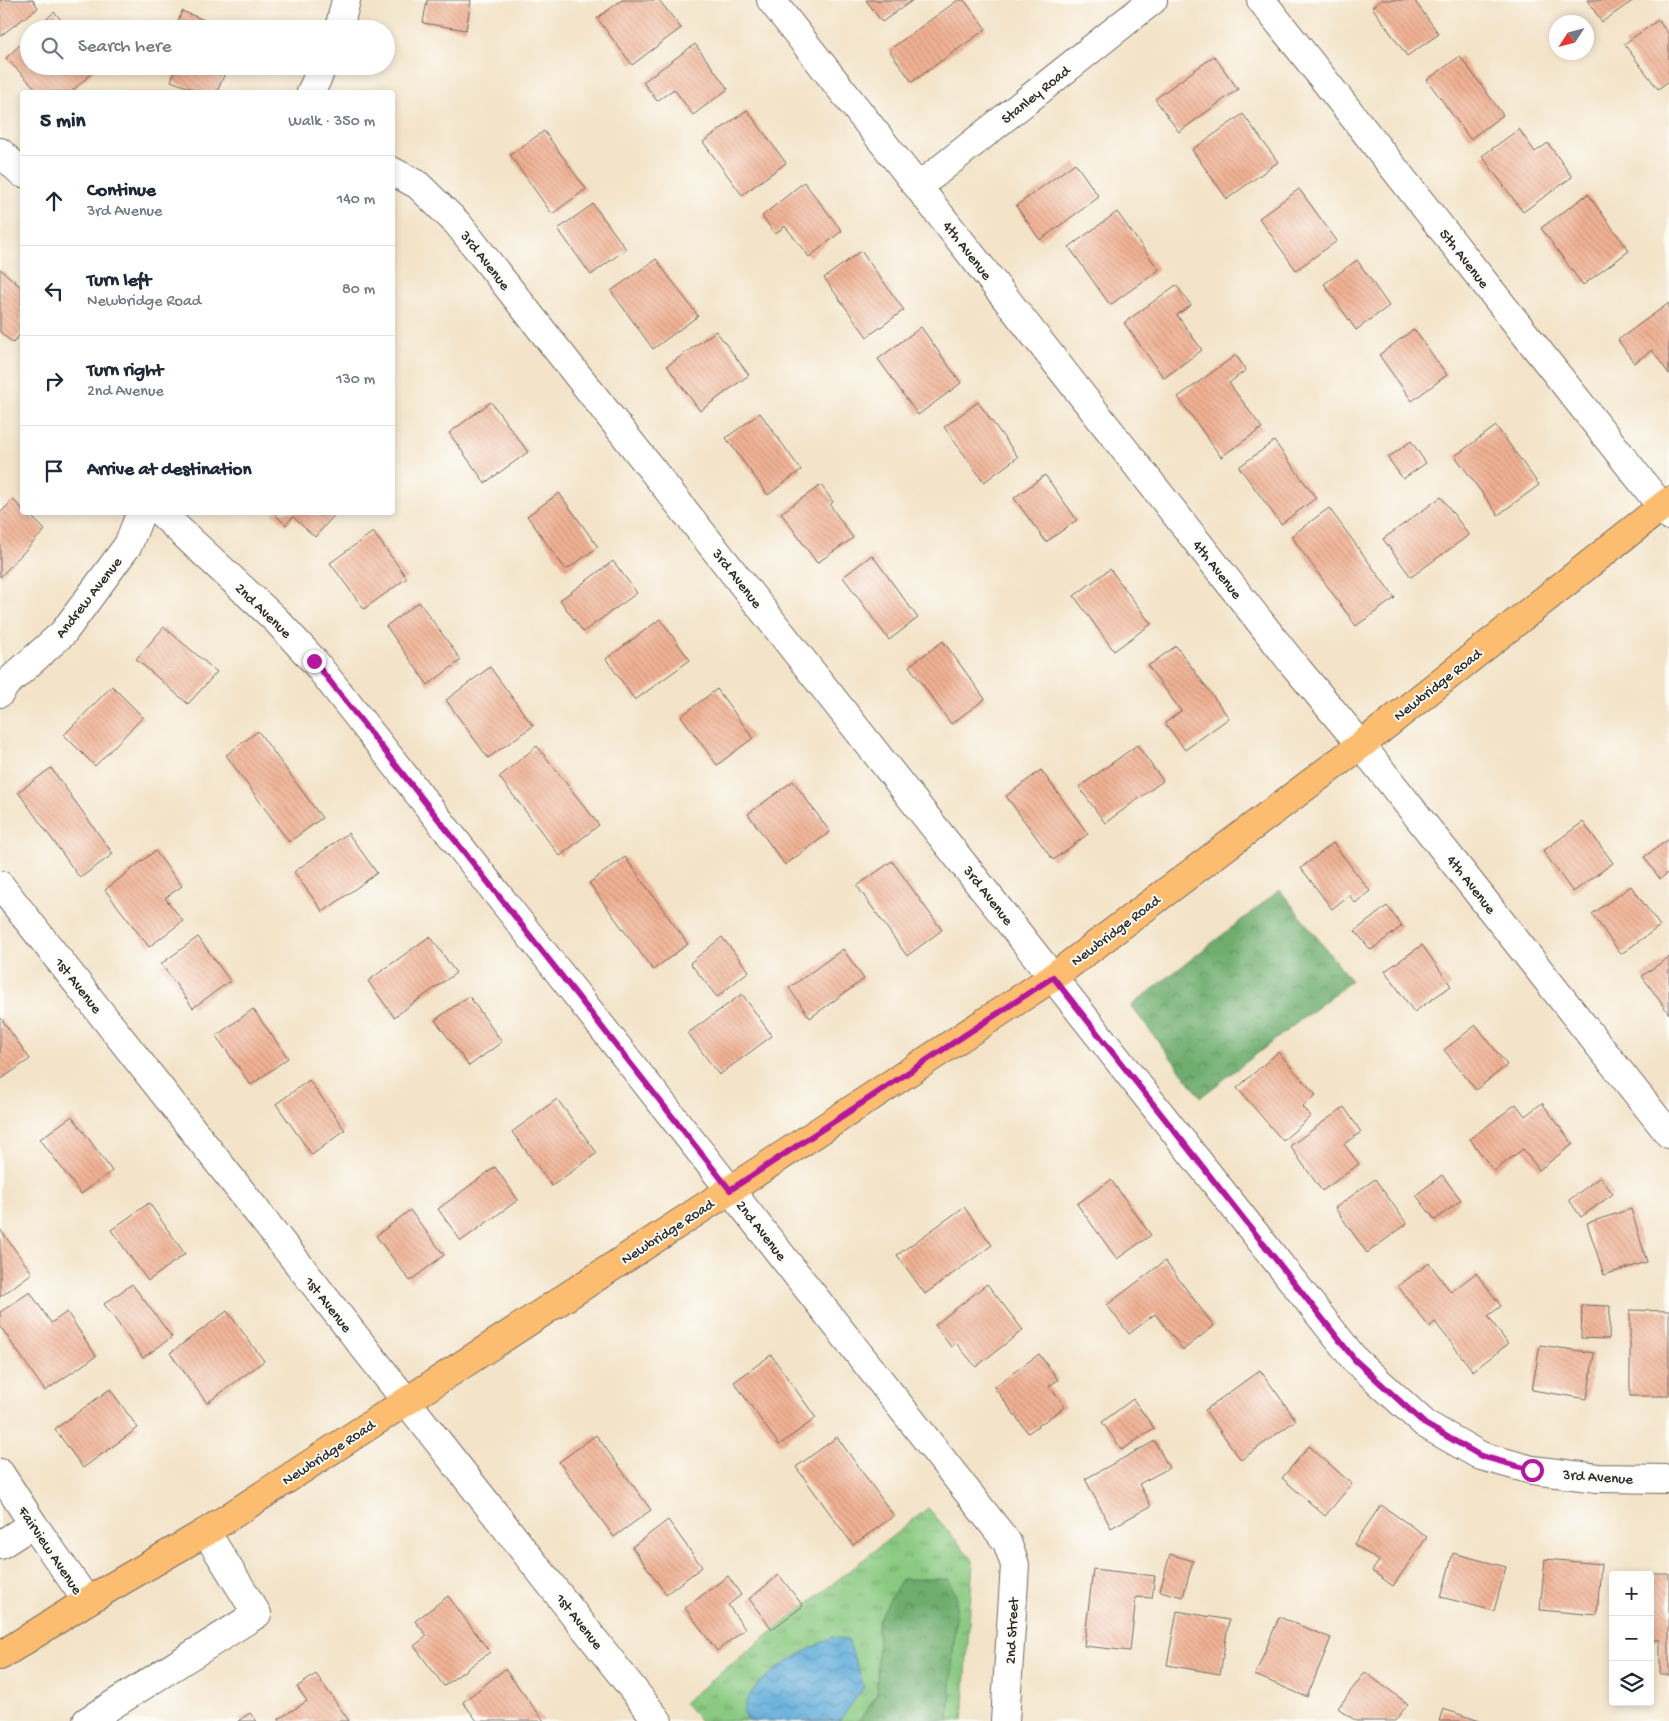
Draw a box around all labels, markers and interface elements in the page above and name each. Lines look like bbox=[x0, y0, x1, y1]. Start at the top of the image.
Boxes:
north arrow bbox=[1549, 15, 1594, 60]
search box bbox=[20, 20, 395, 75]
icon: search bbox=[38, 34, 66, 62]
text: Search here bbox=[78, 36, 172, 59]
street label: Stanley Road bbox=[998, 62, 1075, 129]
text: 5 min bbox=[40, 110, 85, 135]
text: Walk · 350 m bbox=[288, 113, 375, 132]
text: Continue bbox=[87, 180, 156, 203]
icon: ahead bbox=[40, 187, 68, 215]
text: 140 m bbox=[337, 191, 375, 210]
text: 3rd Avenue bbox=[87, 203, 162, 222]
street label: 4th Avenue bbox=[938, 218, 995, 285]
street label: 5th Avenue bbox=[1435, 226, 1492, 293]
street label: 3rd Avenue bbox=[455, 227, 513, 295]
text: Turn left bbox=[87, 270, 151, 293]
icon: left bbox=[40, 277, 68, 305]
text: 80 m bbox=[342, 281, 375, 300]
text: Newbridge Road bbox=[87, 293, 201, 312]
text: Turn right bbox=[87, 360, 163, 383]
icon: right bbox=[40, 367, 68, 395]
text: 130 m bbox=[336, 371, 375, 390]
text: 2nd Avenue bbox=[87, 383, 164, 402]
icon: arrive bbox=[40, 457, 68, 485]
text: Arrive at destination bbox=[87, 459, 251, 482]
street label: 4th Avenue bbox=[1188, 537, 1245, 604]
street label: 3rd Avenue bbox=[707, 545, 765, 613]
street label: Andrew Avenue bbox=[52, 554, 127, 642]
street label: 2nd Avenue bbox=[230, 580, 295, 643]
street label: Newbridge Road bbox=[1391, 645, 1487, 726]
route end bbox=[303, 650, 326, 673]
street label: 4th Avenue bbox=[1442, 852, 1499, 919]
street label: 3rd Avenue bbox=[958, 862, 1016, 930]
street label: Newbridge Road bbox=[1068, 891, 1165, 971]
street label: 1st Avenue bbox=[49, 954, 105, 1018]
street label: Newbridge Road bbox=[618, 1195, 719, 1269]
street label: 2nd Avenue bbox=[731, 1197, 790, 1265]
street label: 1st Avenue bbox=[299, 1273, 355, 1337]
street label: Newbridge Road bbox=[279, 1416, 380, 1490]
route start bbox=[1521, 1459, 1544, 1482]
street label: 3rd Avenue bbox=[1561, 1466, 1634, 1489]
street label: Fairview Avenue bbox=[13, 1503, 86, 1599]
map controls bbox=[1609, 1571, 1654, 1706]
button: + bbox=[1609, 1571, 1654, 1616]
street label: 1st Avenue bbox=[550, 1590, 606, 1654]
street label: 2nd Street bbox=[1002, 1595, 1024, 1665]
button: − bbox=[1609, 1616, 1654, 1661]
button: layers bbox=[1609, 1661, 1654, 1706]

